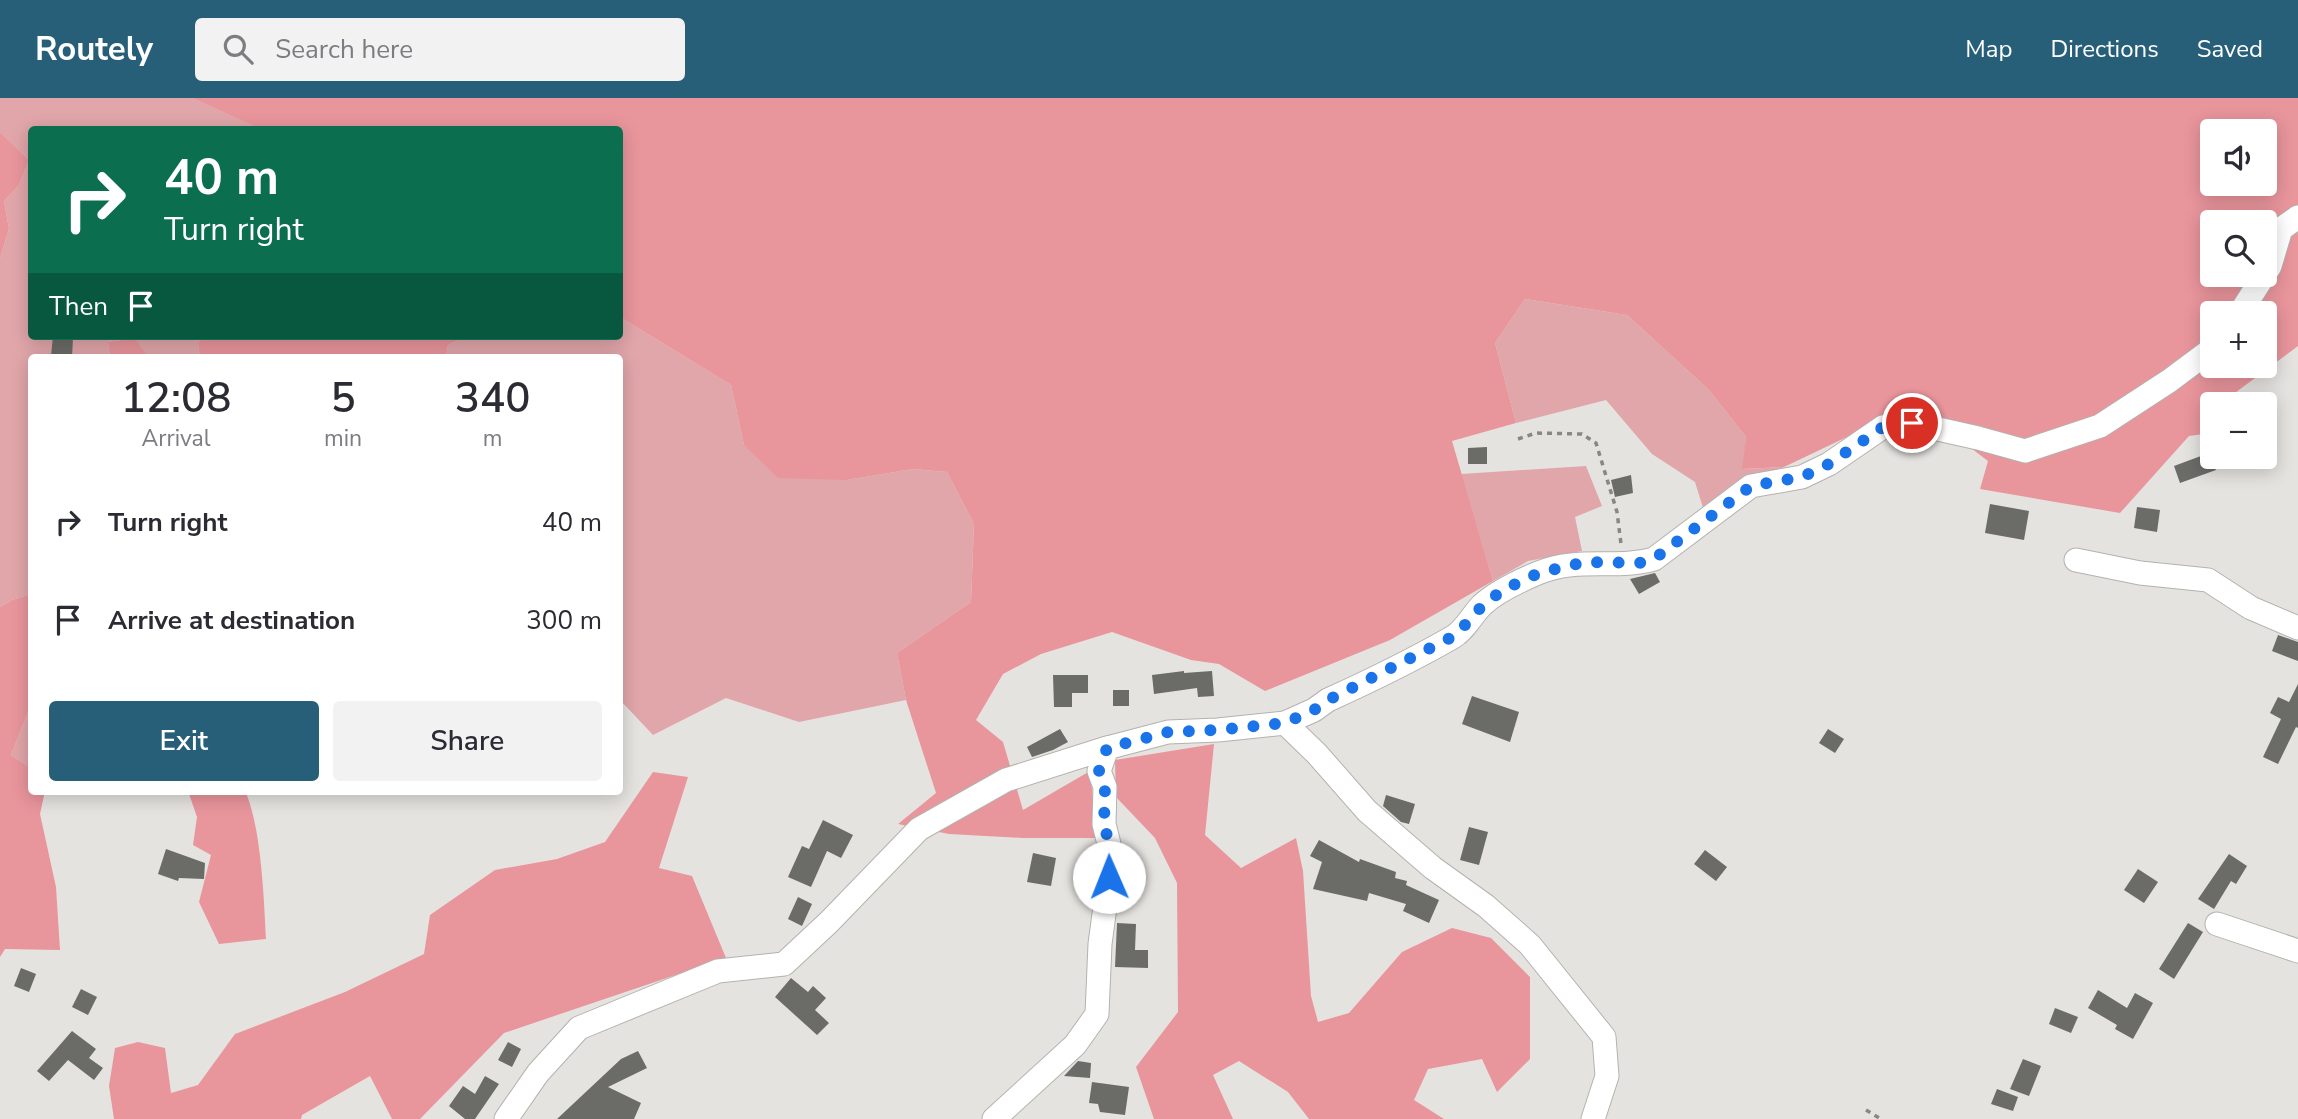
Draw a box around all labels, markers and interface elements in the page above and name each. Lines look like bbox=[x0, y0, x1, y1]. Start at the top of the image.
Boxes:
search box bbox=[195, 18, 685, 81]
text: Routely bbox=[35, 27, 153, 72]
icon: search bbox=[219, 30, 257, 68]
text: Search here bbox=[275, 32, 413, 67]
text: Map bbox=[1965, 33, 2012, 65]
text: Directions bbox=[2050, 33, 2159, 65]
text: Saved bbox=[2197, 33, 2263, 65]
map controls bbox=[2200, 119, 2277, 469]
button: sound bbox=[2200, 119, 2277, 196]
text: 40 m bbox=[164, 144, 279, 211]
icon: right bbox=[49, 154, 140, 245]
text: Turn right bbox=[164, 208, 304, 251]
button: search bbox=[2200, 210, 2277, 287]
icon: arrive bbox=[122, 287, 160, 325]
text: Then bbox=[49, 289, 108, 324]
button: + bbox=[2200, 301, 2277, 378]
text: 12:08 bbox=[121, 370, 231, 427]
text: 5 bbox=[330, 370, 356, 427]
text: 340 bbox=[455, 370, 530, 427]
button: − bbox=[2200, 392, 2277, 469]
pin bbox=[1882, 393, 1942, 453]
icon: arrive bbox=[1893, 404, 1931, 442]
text: Arrival bbox=[141, 423, 211, 454]
text: min bbox=[324, 423, 362, 454]
text: m bbox=[483, 423, 502, 454]
icon: right bbox=[49, 503, 87, 541]
text: Turn right bbox=[108, 505, 227, 540]
text: 40 m bbox=[542, 505, 602, 540]
icon: arrive bbox=[49, 601, 87, 639]
text: Arrive at destination bbox=[108, 603, 355, 638]
text: 300 m bbox=[526, 603, 602, 638]
button: Exit bbox=[49, 701, 319, 781]
button: Share bbox=[333, 701, 602, 781]
position arrow bbox=[1072, 840, 1146, 914]

